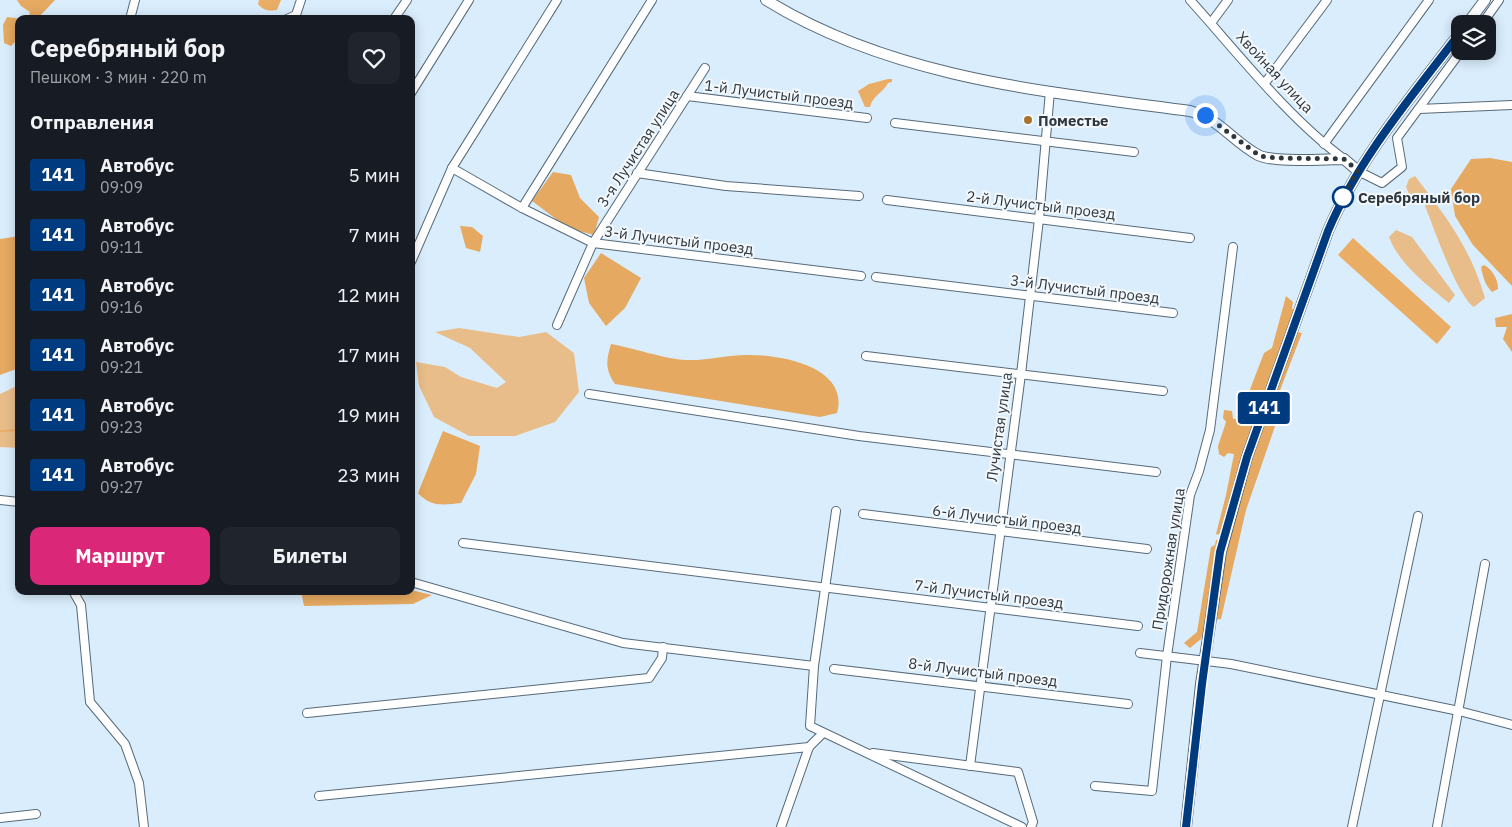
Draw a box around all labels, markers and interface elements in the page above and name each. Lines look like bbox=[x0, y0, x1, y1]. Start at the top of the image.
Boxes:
map controls bbox=[1451, 15, 1496, 60]
button: layers bbox=[1451, 15, 1496, 60]
street label: Хвойная улица bbox=[1232, 27, 1318, 117]
text: Серебряный бор bbox=[30, 32, 225, 64]
button: heart bbox=[348, 32, 400, 84]
text: Пешком · 3 мин · 220 m bbox=[30, 67, 207, 87]
street label: 1-й Лучистый проезд bbox=[703, 75, 855, 113]
street label: 3-я Лучистая улица bbox=[593, 85, 683, 211]
your location bbox=[1193, 103, 1218, 128]
text: Отправления bbox=[30, 110, 154, 134]
place label: Поместье bbox=[1038, 111, 1109, 130]
marker: Поместье bbox=[1022, 114, 1034, 126]
text: Автобус bbox=[100, 153, 174, 177]
text: 141 bbox=[41, 163, 74, 186]
text: 5 мин bbox=[349, 163, 400, 187]
text: 09:09 bbox=[100, 177, 143, 197]
street label: 2-й Лучистый проезд bbox=[965, 186, 1117, 224]
marker: Серебряный бор bbox=[1332, 186, 1354, 208]
place label: Серебряный бор bbox=[1358, 188, 1480, 207]
text: Автобус bbox=[100, 213, 174, 237]
street label: 3-й Лучистый проезд bbox=[603, 221, 755, 259]
text: 141 bbox=[41, 223, 74, 246]
text: 7 мин bbox=[349, 223, 400, 247]
text: 09:11 bbox=[100, 237, 143, 257]
street label: 3-й Лучистый проезд bbox=[1009, 270, 1161, 308]
text: Автобус bbox=[100, 273, 174, 297]
text: 141 bbox=[41, 283, 74, 306]
text: 12 мин bbox=[337, 283, 400, 307]
text: 09:16 bbox=[100, 297, 143, 317]
text: Автобус bbox=[100, 333, 174, 357]
text: 141 bbox=[41, 343, 74, 366]
text: 17 мин bbox=[337, 343, 400, 367]
text: 09:21 bbox=[100, 357, 143, 377]
street label: Лучистая улица bbox=[982, 371, 1016, 483]
line badge: 141 bbox=[1235, 392, 1293, 424]
text: Автобус bbox=[100, 393, 174, 417]
text: 141 bbox=[1248, 396, 1280, 419]
text: 141 bbox=[41, 403, 74, 426]
text: 19 мин bbox=[337, 403, 400, 427]
text: 09:23 bbox=[100, 417, 143, 437]
text: Автобус bbox=[100, 453, 174, 477]
text: 141 bbox=[41, 463, 74, 486]
text: 23 мин bbox=[337, 463, 400, 487]
text: 09:27 bbox=[100, 477, 143, 497]
street label: Придорожная улица bbox=[1147, 487, 1189, 631]
street label: 6-й Лучистый проезд bbox=[931, 500, 1083, 538]
button: Маршрут bbox=[30, 527, 210, 585]
button: Билеты bbox=[220, 527, 400, 585]
street label: 7-й Лучистый проезд bbox=[913, 575, 1065, 613]
street label: 8-й Лучистый проезд bbox=[907, 653, 1059, 691]

